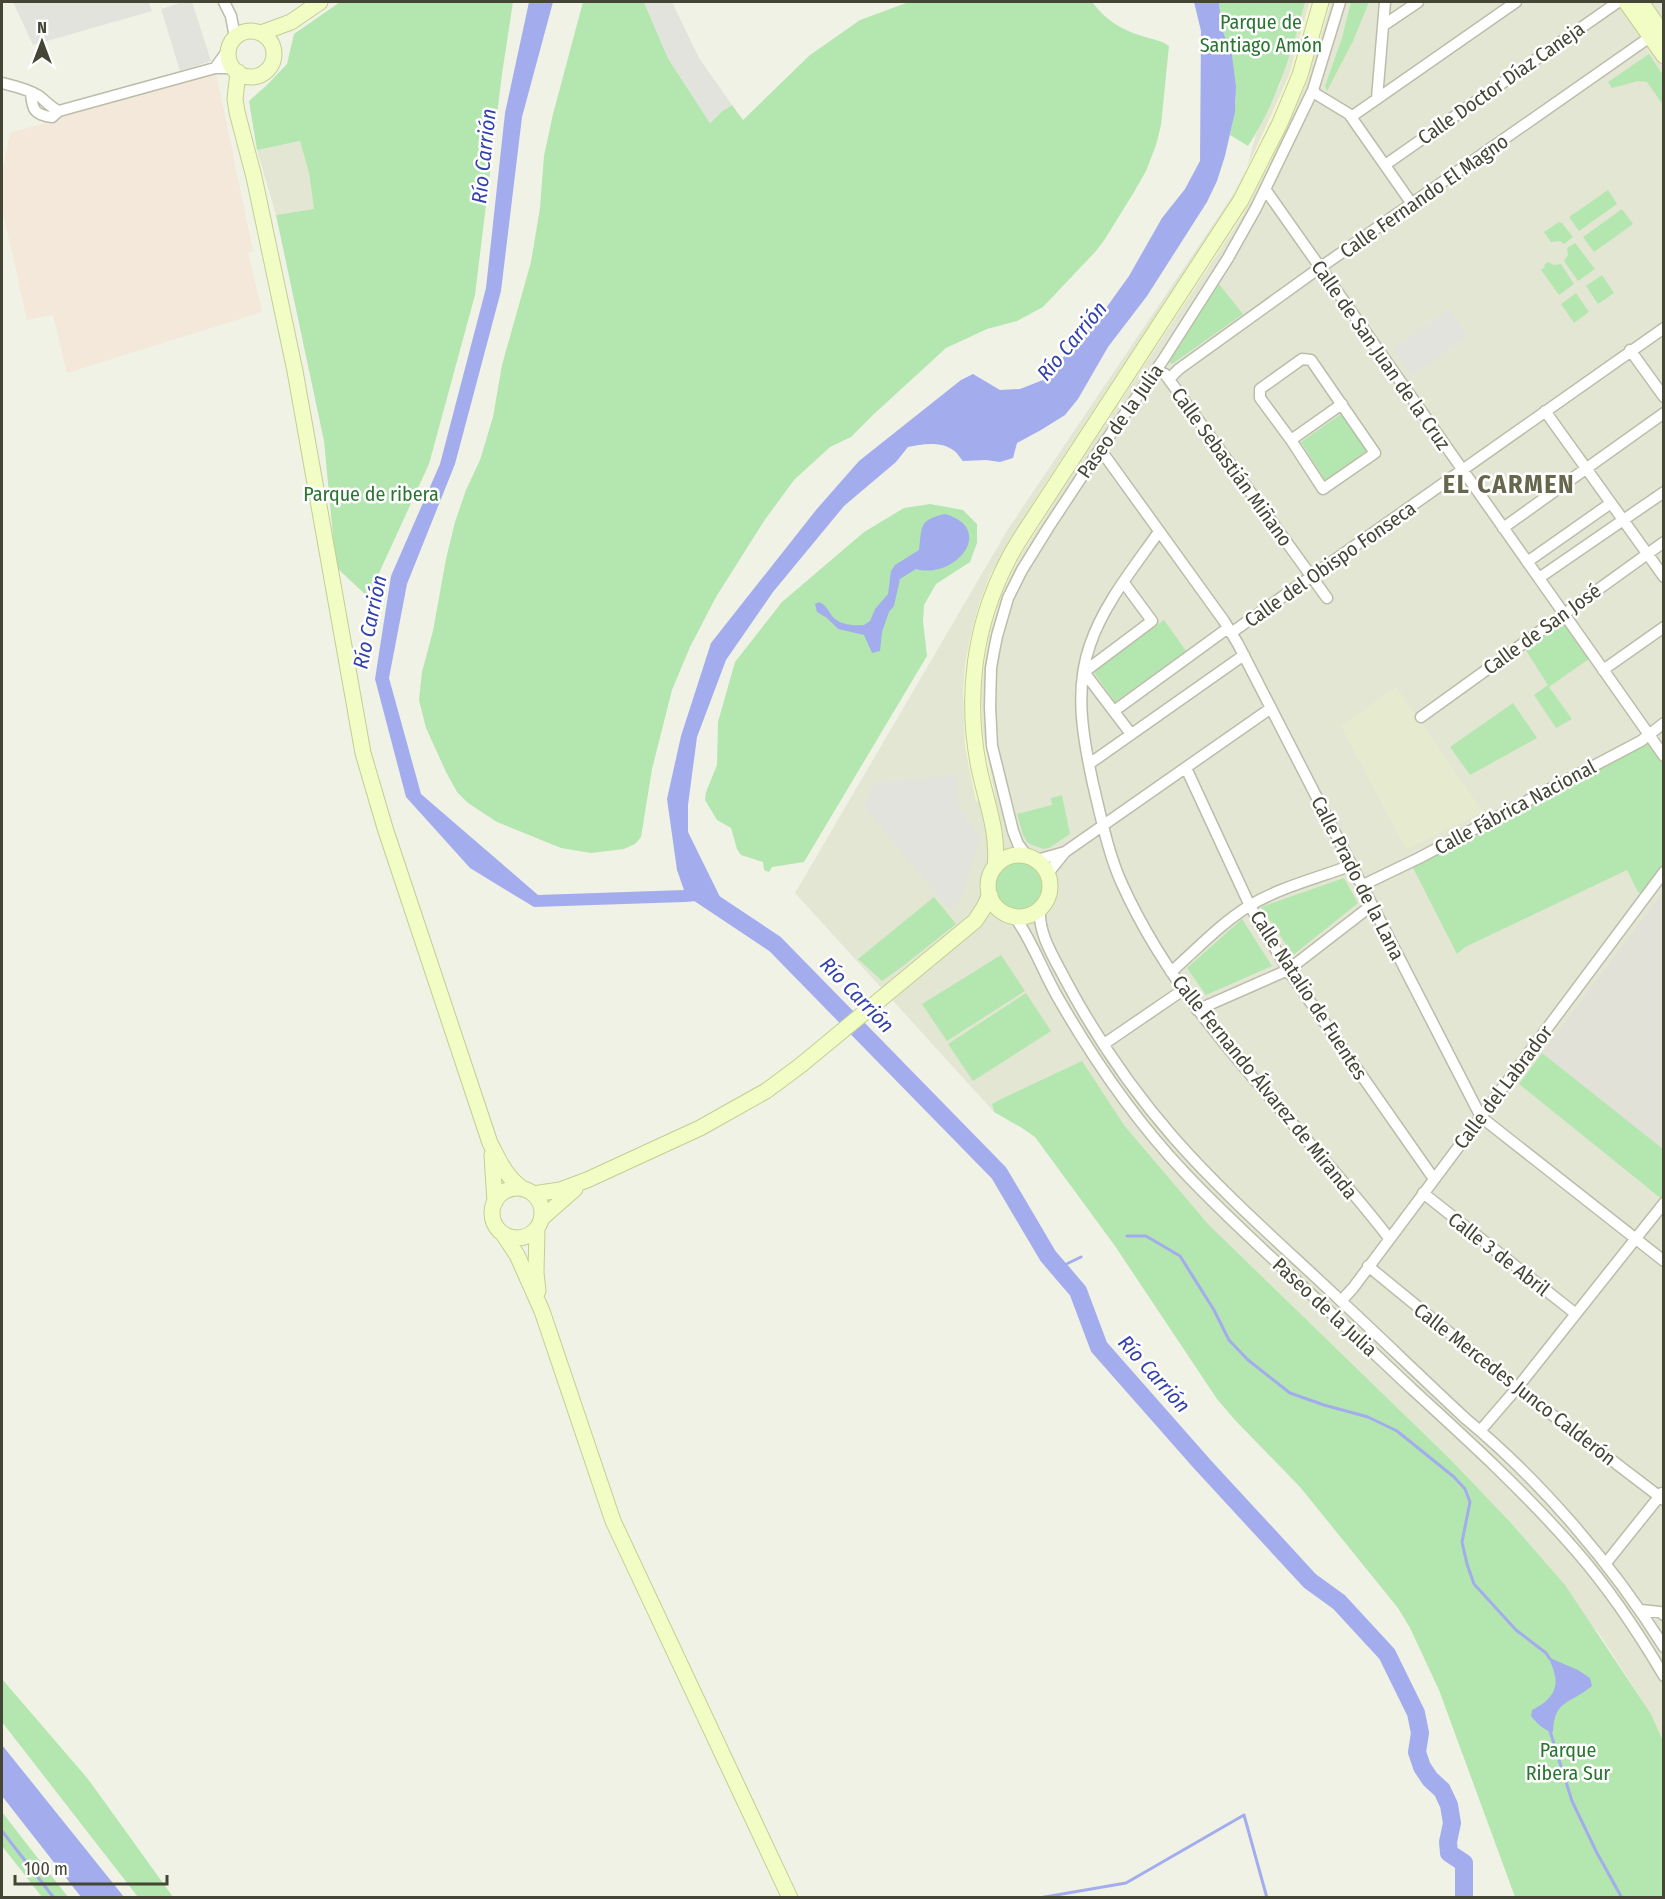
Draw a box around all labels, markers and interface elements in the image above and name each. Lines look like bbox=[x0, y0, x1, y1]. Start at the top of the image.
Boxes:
park label: Parque de Santiago Amón bbox=[1200, 10, 1322, 57]
north arrow bbox=[12, 12, 72, 72]
street label: Calle Doctor Díaz Caneja bbox=[1413, 16, 1589, 150]
text: N bbox=[37, 18, 47, 37]
water label: Río Carrión bbox=[466, 107, 502, 205]
street label: Calle Fernando El Magno bbox=[1335, 129, 1513, 263]
street label: Calle de San Juan de la Cruz bbox=[1306, 256, 1456, 455]
water label: Río Carrión bbox=[1031, 296, 1113, 386]
street label: Paseo de la Julia bbox=[1072, 359, 1168, 483]
street label: Calle Sebastián Miñano bbox=[1166, 383, 1298, 551]
district label: EL CARMEN bbox=[1443, 469, 1575, 500]
park label: Parque de ribera bbox=[303, 482, 439, 506]
street label: Calle del Obispo Fonseca bbox=[1240, 496, 1420, 632]
water label: Río Carrión bbox=[347, 573, 393, 671]
street label: Calle de San José bbox=[1479, 578, 1605, 680]
street label: Calle Fábrica Nacional bbox=[1430, 754, 1600, 860]
street label: Calle Prado de la Lana bbox=[1306, 792, 1410, 964]
street label: Calle Natalio de Fuentes bbox=[1245, 906, 1373, 1084]
water label: Río Carrión bbox=[815, 952, 899, 1038]
street label: Calle Fernando Álvarez de Miranda bbox=[1167, 970, 1363, 1204]
street label: Calle del Labrador bbox=[1449, 1020, 1557, 1154]
street label: Calle 3 de Abril bbox=[1444, 1207, 1554, 1301]
street label: Paseo de la Julia bbox=[1268, 1253, 1382, 1361]
street label: Calle Mercedes Junco Calderón bbox=[1409, 1298, 1621, 1470]
water label: Río Carrión bbox=[1112, 1330, 1196, 1418]
park label: Parque Ribera Sur bbox=[1526, 1738, 1610, 1785]
scale bar bbox=[15, 1848, 166, 1886]
text: 100 m bbox=[24, 1858, 68, 1880]

